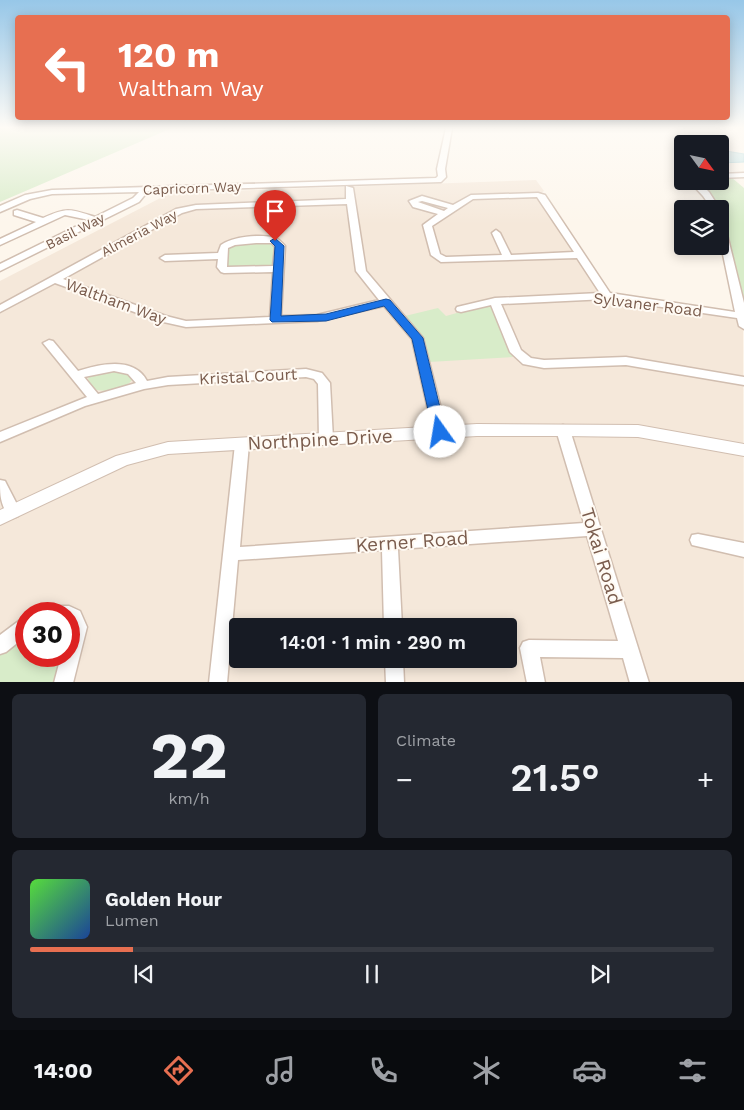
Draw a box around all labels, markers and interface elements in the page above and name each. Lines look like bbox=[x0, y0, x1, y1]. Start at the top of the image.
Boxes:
text: 120 m bbox=[118, 34, 219, 76]
icon: left bbox=[35, 35, 100, 100]
text: Waltham Way bbox=[118, 76, 264, 101]
north arrow bbox=[674, 135, 729, 190]
map controls bbox=[674, 135, 729, 255]
street label: Capricorn Way bbox=[143, 178, 242, 198]
pin bbox=[254, 190, 296, 241]
icon: arrive bbox=[261, 197, 289, 225]
button: layers bbox=[674, 200, 729, 255]
street label: Almeria Way bbox=[98, 206, 181, 260]
street label: Basil Way bbox=[43, 209, 108, 253]
street label: Waltham Way bbox=[63, 274, 170, 329]
street label: Sylvaner Road bbox=[592, 288, 704, 321]
street label: Kristal Court bbox=[198, 364, 298, 389]
position arrow bbox=[413, 405, 465, 457]
street label: Northpine Drive bbox=[247, 424, 393, 455]
street label: Tokai Road bbox=[576, 505, 627, 607]
street label: Kerner Road bbox=[355, 526, 469, 557]
speed limit sign: 30 bbox=[15, 602, 80, 667]
text: 14:01 · 1 min · 290 m bbox=[280, 631, 466, 654]
text: 22 bbox=[150, 718, 228, 794]
text: Climate bbox=[396, 731, 456, 750]
text: 21.5° bbox=[510, 756, 600, 800]
text: − bbox=[396, 763, 413, 796]
text: + bbox=[697, 763, 714, 796]
text: km/h bbox=[168, 789, 210, 808]
text: Golden Hour bbox=[105, 888, 222, 911]
text: Lumen bbox=[105, 911, 159, 930]
icon: previous bbox=[130, 960, 158, 988]
icon: pause bbox=[358, 960, 386, 988]
icon: next bbox=[586, 960, 614, 988]
icon: directions bbox=[161, 1053, 196, 1088]
icon: music bbox=[263, 1053, 298, 1088]
icon: phone bbox=[366, 1053, 401, 1088]
icon: climate bbox=[469, 1053, 504, 1088]
icon: car bbox=[572, 1053, 607, 1088]
icon: filters bbox=[675, 1053, 710, 1088]
text: 14:00 bbox=[34, 1058, 93, 1083]

